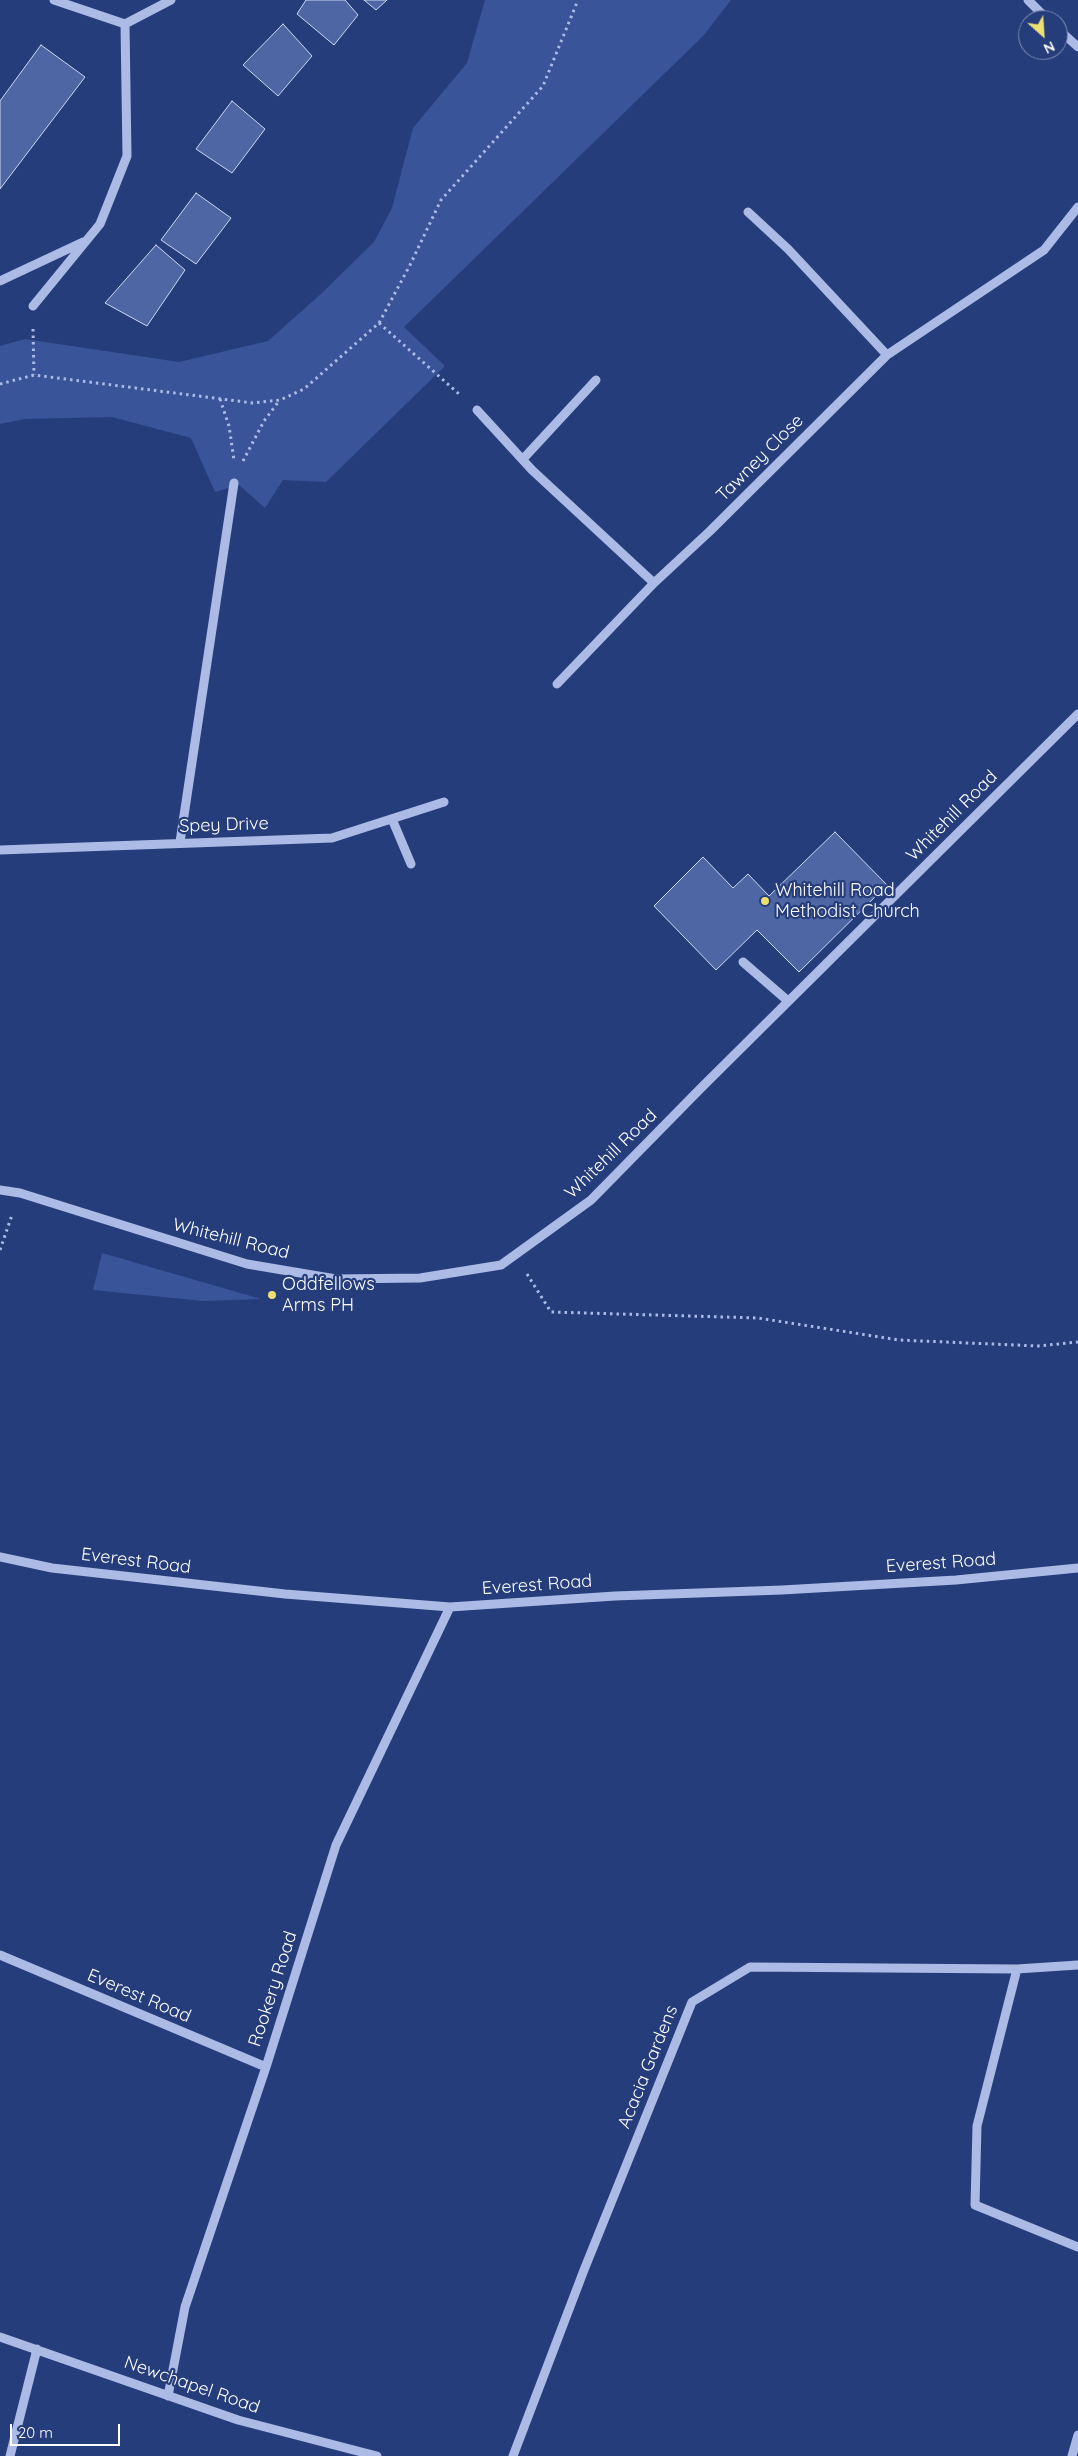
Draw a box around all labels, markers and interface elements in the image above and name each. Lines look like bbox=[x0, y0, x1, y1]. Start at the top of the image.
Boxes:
north arrow bbox=[1018, 10, 1068, 60]
text: N bbox=[1041, 37, 1058, 58]
street label: Tawney Close bbox=[712, 410, 808, 506]
street label: Whitehill Road bbox=[902, 766, 1002, 866]
street label: Spey Drive bbox=[179, 813, 269, 837]
place label: Whitehill Road Methodist Church bbox=[775, 880, 920, 922]
marker: Whitehill Road Methodist Church bbox=[759, 895, 771, 907]
street label: Whitehill Road bbox=[560, 1105, 662, 1203]
street label: Whitehill Road bbox=[170, 1214, 292, 1264]
place label: Oddfellows Arms PH bbox=[282, 1274, 375, 1316]
marker: Oddfellows Arms PH bbox=[266, 1289, 278, 1301]
street label: Everest Road bbox=[80, 1544, 192, 1578]
street label: Everest Road bbox=[885, 1548, 997, 1578]
street label: Everest Road bbox=[481, 1570, 593, 1600]
street label: Rookery Road bbox=[244, 1929, 302, 2049]
street label: Everest Road bbox=[84, 1964, 194, 2028]
street label: Acacia Gardens bbox=[613, 2002, 683, 2132]
street label: Newchapel Road bbox=[121, 2352, 263, 2418]
scale bar bbox=[12, 2414, 122, 2446]
text: 20 m bbox=[18, 2423, 53, 2442]

